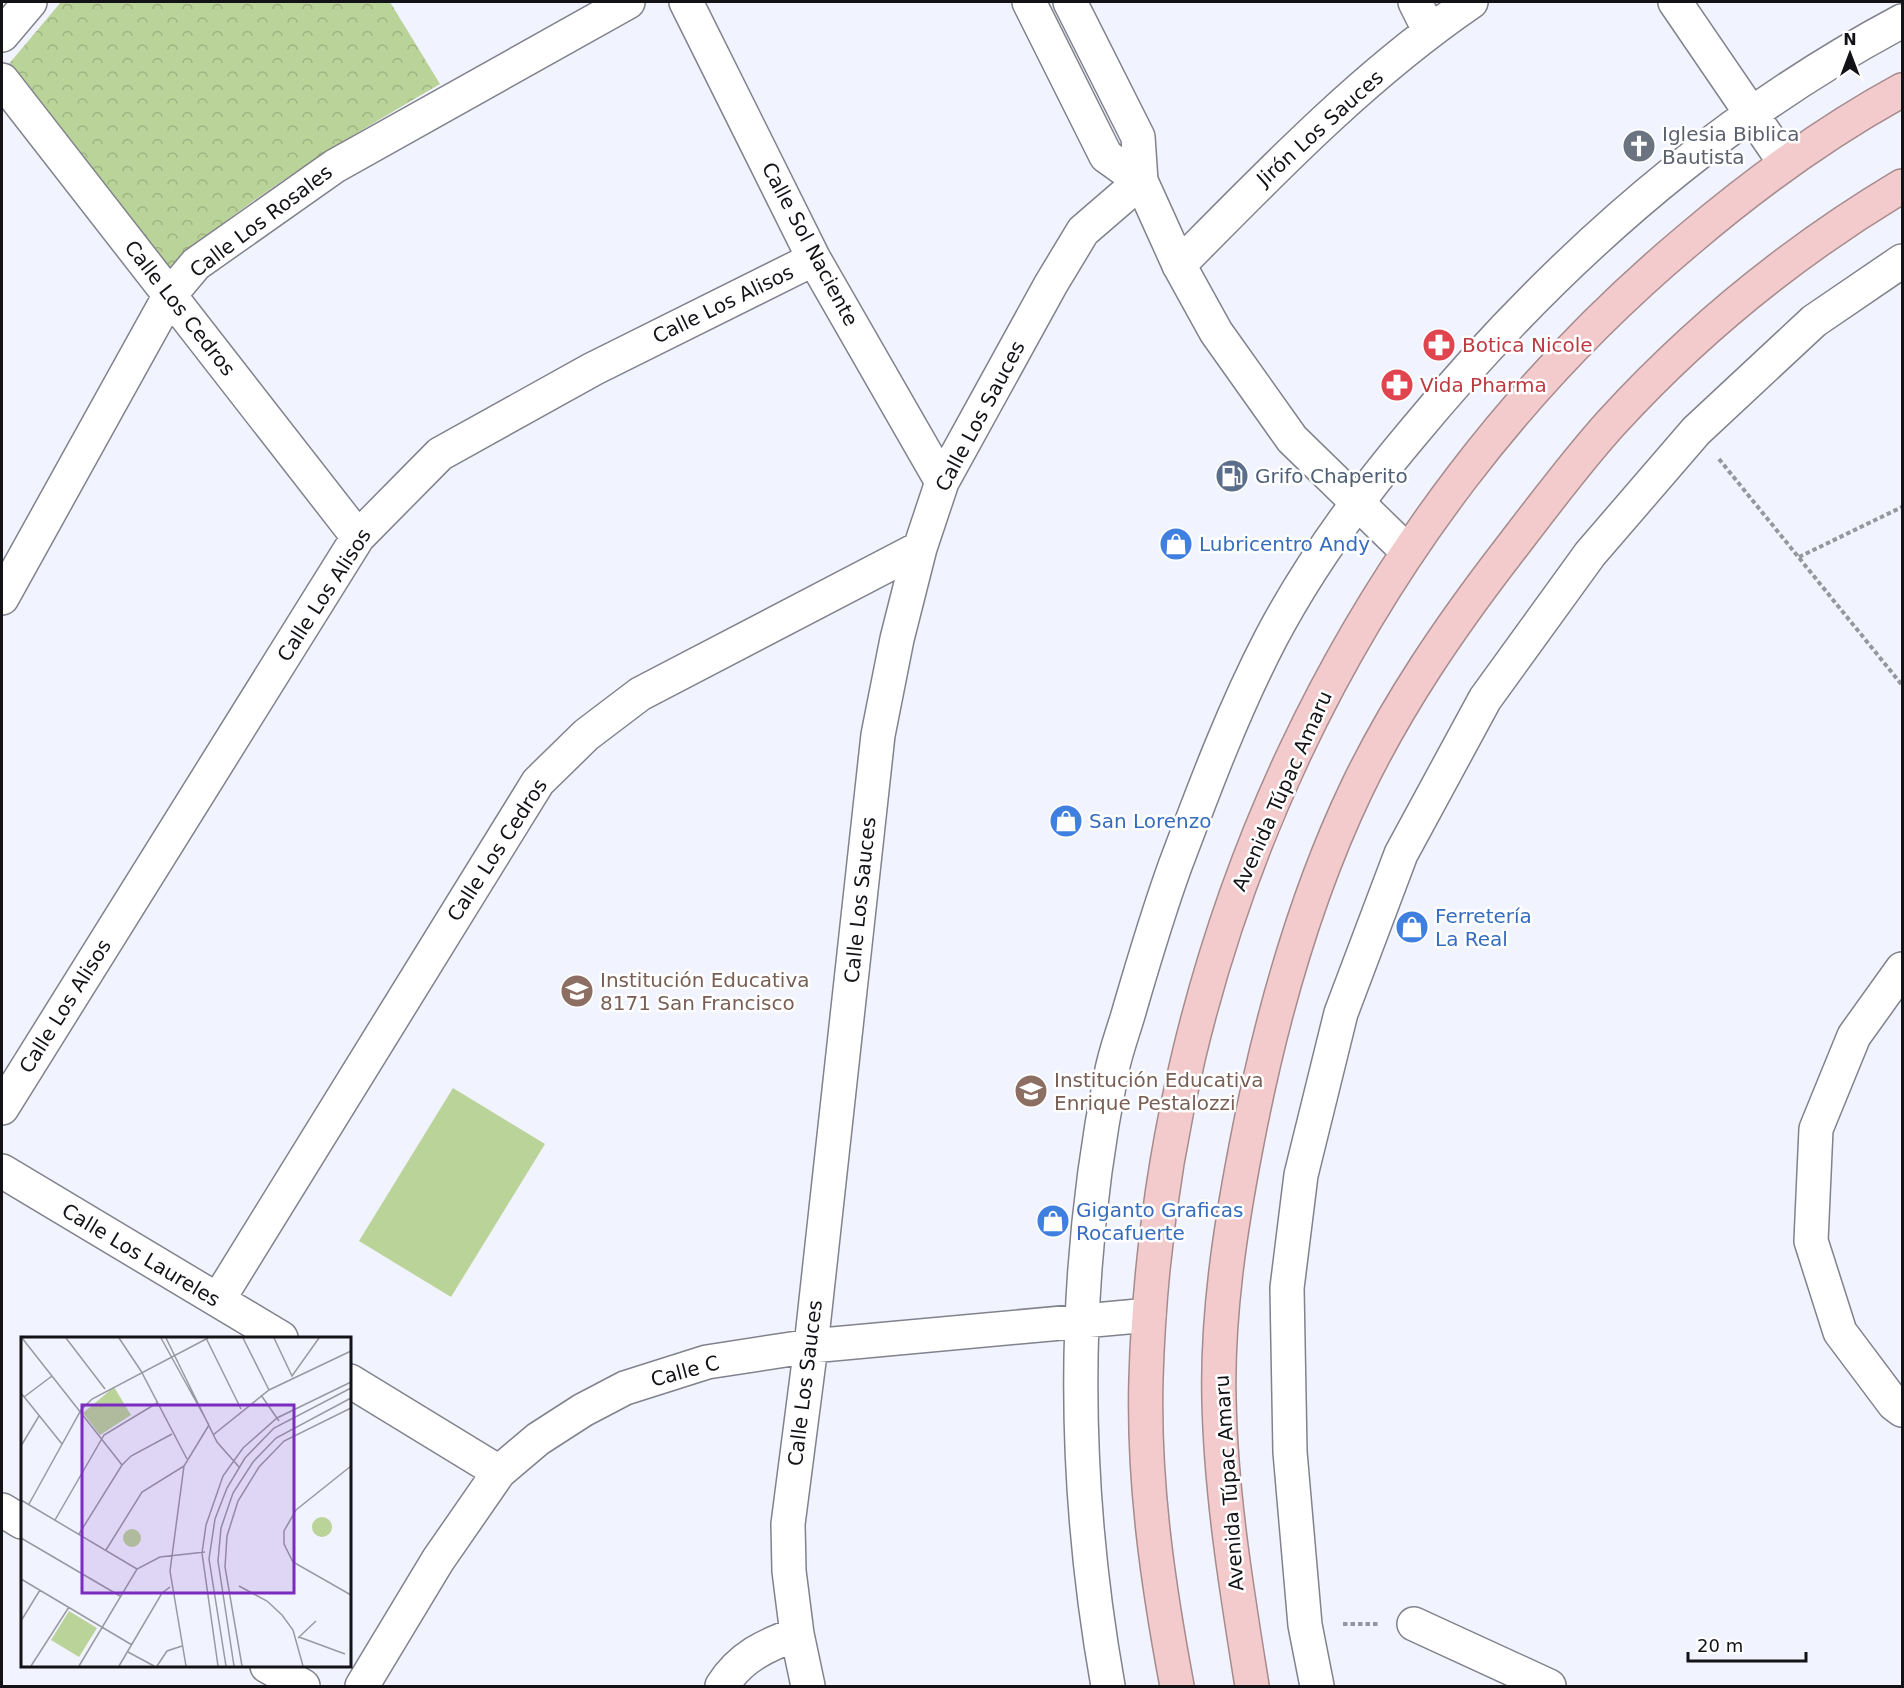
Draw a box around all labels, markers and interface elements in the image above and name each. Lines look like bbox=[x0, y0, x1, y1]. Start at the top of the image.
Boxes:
north arrow bbox=[1820, 24, 1880, 84]
text: N bbox=[1843, 30, 1857, 49]
street label: Jirón Los Sauces bbox=[1250, 65, 1388, 192]
place label: Iglesia Biblica Bautista bbox=[1662, 122, 1799, 169]
church icon: Iglesia Biblica Bautista bbox=[1621, 128, 1657, 164]
street label: Calle Sol Naciente bbox=[757, 158, 863, 330]
street label: Calle Los Rosales bbox=[185, 160, 337, 282]
street label: Calle Los Cedros bbox=[120, 236, 240, 380]
street label: Calle Los Alisos bbox=[649, 260, 797, 348]
pharmacy icon: Botica Nicole bbox=[1421, 327, 1457, 363]
place label: Botica Nicole bbox=[1462, 333, 1593, 357]
street label: Calle Los Sauces bbox=[930, 337, 1030, 495]
pharmacy icon: Vida Pharma bbox=[1379, 367, 1415, 403]
place label: Vida Pharma bbox=[1420, 373, 1547, 397]
fuel station icon: Grifo Chaperito bbox=[1214, 458, 1250, 494]
place label: Grifo Chaperito bbox=[1255, 464, 1408, 488]
street label: Calle Los Alisos bbox=[272, 524, 376, 666]
shop icon: Lubricentro Andy bbox=[1158, 526, 1194, 562]
place label: Lubricentro Andy bbox=[1199, 532, 1370, 556]
street label: Avenida Túpac Amaru bbox=[1227, 687, 1337, 895]
street label: Calle Los Cedros bbox=[442, 774, 552, 926]
shop icon: San Lorenzo bbox=[1048, 803, 1084, 839]
place label: San Lorenzo bbox=[1089, 809, 1212, 833]
street label: Calle Los Sauces bbox=[839, 816, 881, 984]
place label: Ferretería La Real bbox=[1435, 904, 1532, 951]
shop icon: Ferretería La Real bbox=[1394, 909, 1430, 945]
street label: Calle Los Alisos bbox=[14, 934, 116, 1078]
place label: Institución Educativa 8171 San Francisco bbox=[600, 968, 809, 1015]
school or university icon: Institución Educativa 8171 San Francisco bbox=[559, 973, 595, 1009]
place label: Institución Educativa Enrique Pestalozzi bbox=[1054, 1068, 1263, 1115]
school or university icon: Institución Educativa Enrique Pestalozzi bbox=[1013, 1073, 1049, 1109]
street label: Calle Los Laureles bbox=[58, 1198, 224, 1312]
place label: Giganto Graficas Rocafuerte bbox=[1076, 1198, 1243, 1245]
shop icon: Giganto Graficas Rocafuerte bbox=[1035, 1203, 1071, 1239]
street label: Calle Los Sauces bbox=[783, 1299, 827, 1467]
inset map bbox=[21, 1337, 351, 1667]
street label: Calle C bbox=[648, 1350, 722, 1392]
street label: Avenida Túpac Amaru bbox=[1209, 1374, 1249, 1592]
scale bar bbox=[1688, 1625, 1806, 1663]
text: 20 m bbox=[1697, 1635, 1743, 1656]

